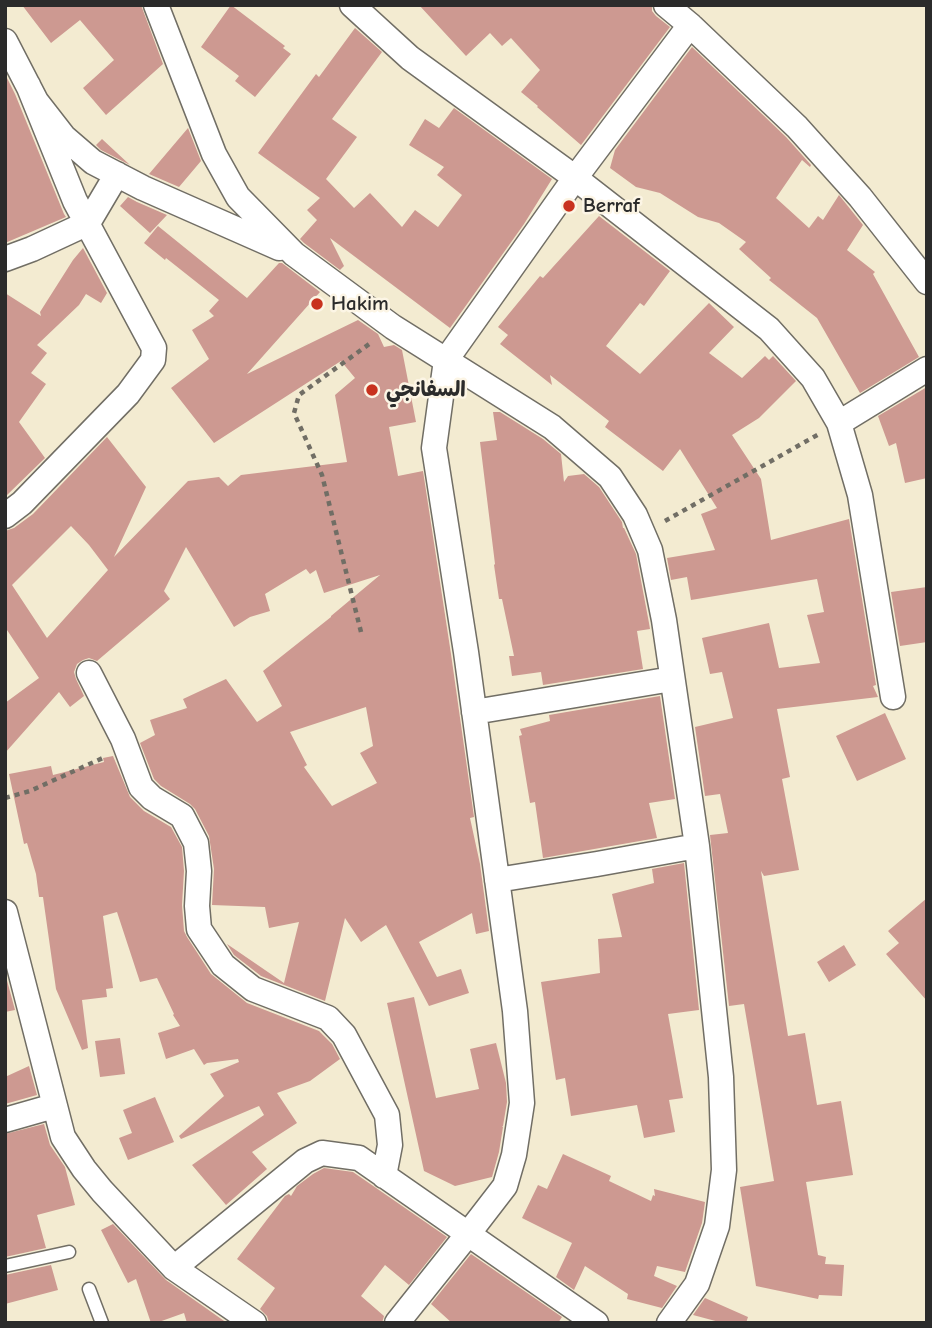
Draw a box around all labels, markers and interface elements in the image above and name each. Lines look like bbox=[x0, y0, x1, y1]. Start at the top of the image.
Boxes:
place label: Berraf bbox=[583, 193, 640, 219]
marker: Berraf bbox=[561, 198, 577, 214]
place label: Hakim bbox=[331, 291, 389, 317]
marker: Hakim bbox=[309, 296, 325, 312]
place label: السفانجي bbox=[386, 377, 466, 403]
marker: السفانجي bbox=[364, 382, 380, 398]

